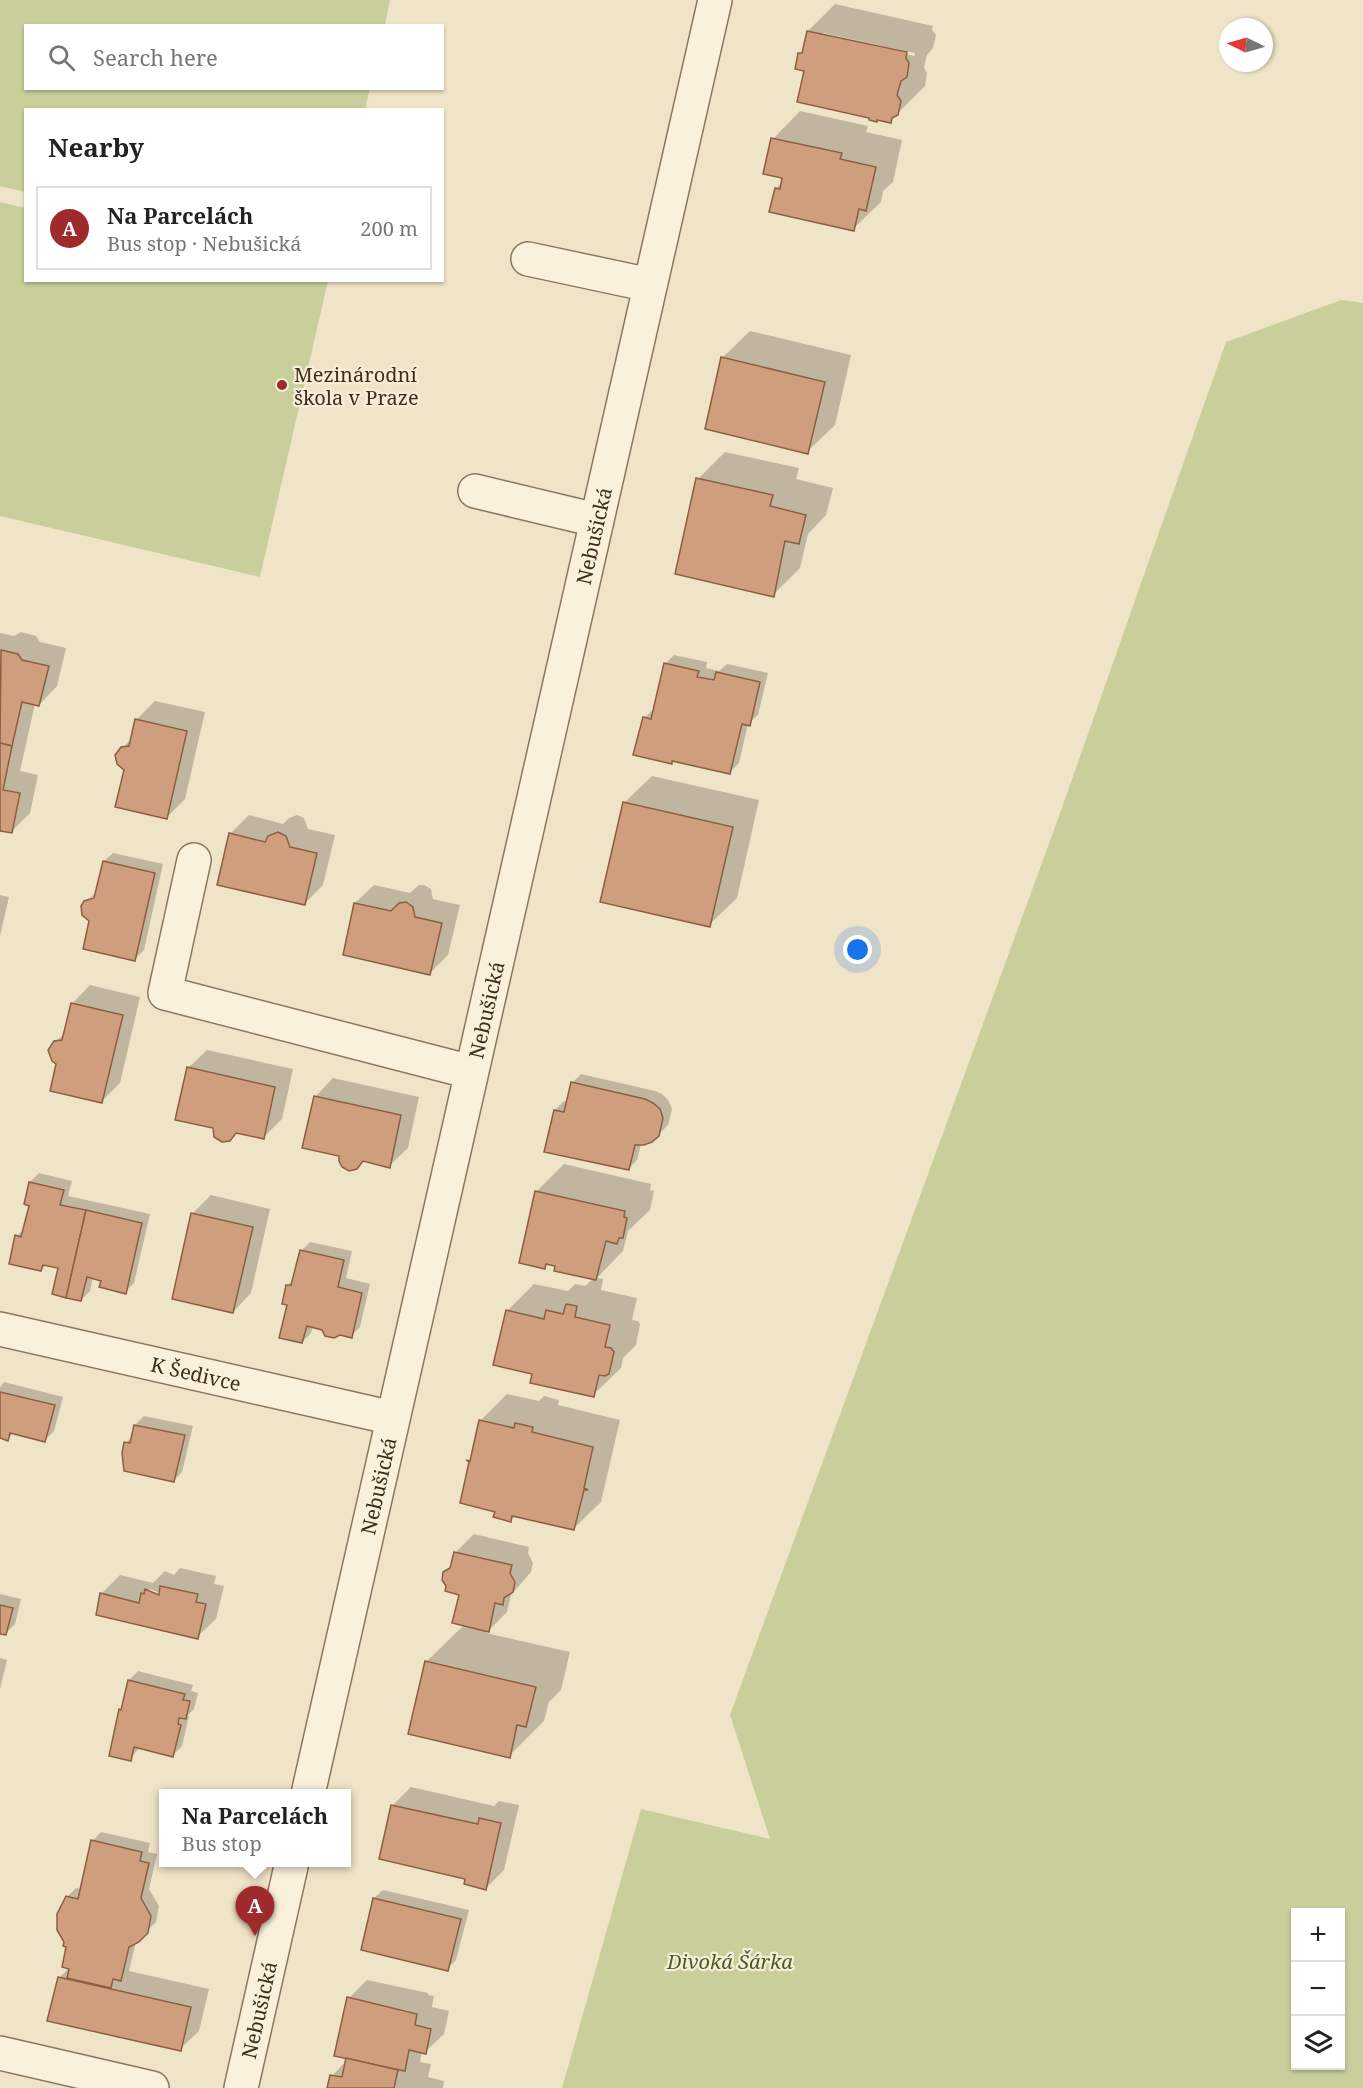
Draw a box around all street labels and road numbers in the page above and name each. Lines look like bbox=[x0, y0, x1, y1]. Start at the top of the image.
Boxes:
street label: Nebušická bbox=[569, 485, 618, 587]
street label: Nebušická bbox=[462, 959, 510, 1061]
street label: K Šedivce bbox=[148, 1350, 244, 1397]
street label: Nebušická bbox=[354, 1434, 402, 1537]
street label: Nebušická bbox=[235, 1959, 283, 2061]

